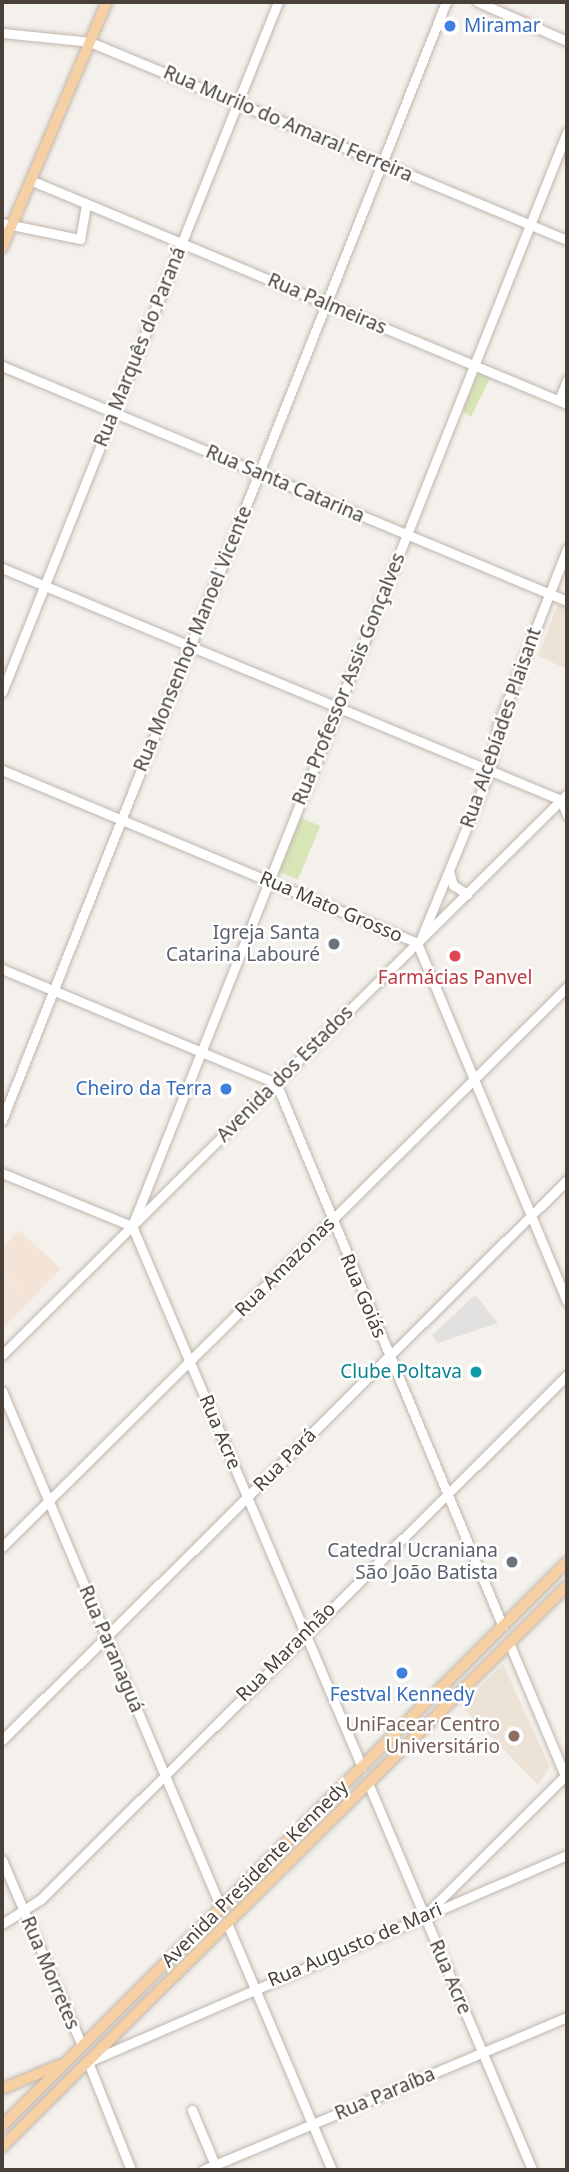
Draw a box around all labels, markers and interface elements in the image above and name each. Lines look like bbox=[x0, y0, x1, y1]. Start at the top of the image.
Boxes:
place label: Miramar bbox=[464, 15, 541, 37]
marker: Miramar bbox=[442, 18, 458, 34]
street label: Rua Murilo do Amaral Ferreira bbox=[160, 61, 416, 187]
street label: Rua Marquês do Paraná bbox=[89, 244, 191, 450]
street label: Rua Palmeiras bbox=[264, 269, 390, 339]
street label: Rua Santa Catarina bbox=[202, 440, 368, 528]
street label: Rua Monsenhor Manoel Vicente bbox=[129, 503, 257, 775]
street label: Rua Professor Assis Gonçalves bbox=[288, 550, 410, 808]
street label: Rua Alcebíades Plaisant bbox=[456, 625, 546, 831]
street label: Rua Mato Grosso bbox=[256, 867, 406, 947]
place label: Igreja Santa Catarina Labouré bbox=[166, 922, 320, 966]
marker: Igreja Santa Catarina Labouré bbox=[326, 936, 342, 952]
marker: Farmácias Panvel bbox=[447, 948, 463, 964]
place label: Farmácias Panvel bbox=[378, 967, 532, 989]
street label: Avenida dos Estados bbox=[212, 1001, 358, 1147]
place label: Cheiro da Terra bbox=[76, 1078, 212, 1100]
marker: Cheiro da Terra bbox=[218, 1081, 234, 1097]
street label: Rua Amazonas bbox=[230, 1212, 340, 1322]
street label: Rua Goiás bbox=[335, 1251, 391, 1341]
place label: Clube Poltava bbox=[340, 1361, 462, 1383]
marker: Clube Poltava bbox=[468, 1364, 484, 1380]
street label: Rua Acre bbox=[194, 1391, 246, 1473]
street label: Rua Pará bbox=[249, 1424, 321, 1496]
place label: Catedral Ucraniana São João Batista bbox=[327, 1540, 498, 1584]
marker: Catedral Ucraniana São João Batista bbox=[504, 1554, 520, 1570]
street label: Rua Paranaguá bbox=[74, 1582, 148, 1716]
street label: Rua Maranhão bbox=[232, 1598, 340, 1706]
marker: Festval Kennedy bbox=[394, 1665, 410, 1681]
place label: Festval Kennedy bbox=[330, 1684, 474, 1706]
place label: UniFacear Centro Universitário bbox=[345, 1714, 500, 1758]
marker: UniFacear Centro Universitário bbox=[506, 1728, 522, 1744]
street label: Avenida Presidente Kennedy bbox=[157, 1776, 353, 1972]
street label: Rua Augusto de Mari bbox=[265, 1898, 445, 1992]
street label: Rua Morretes bbox=[16, 1913, 84, 2033]
street label: Rua Acre bbox=[424, 1936, 476, 2018]
street label: Rua Paraíba bbox=[331, 2063, 439, 2125]

